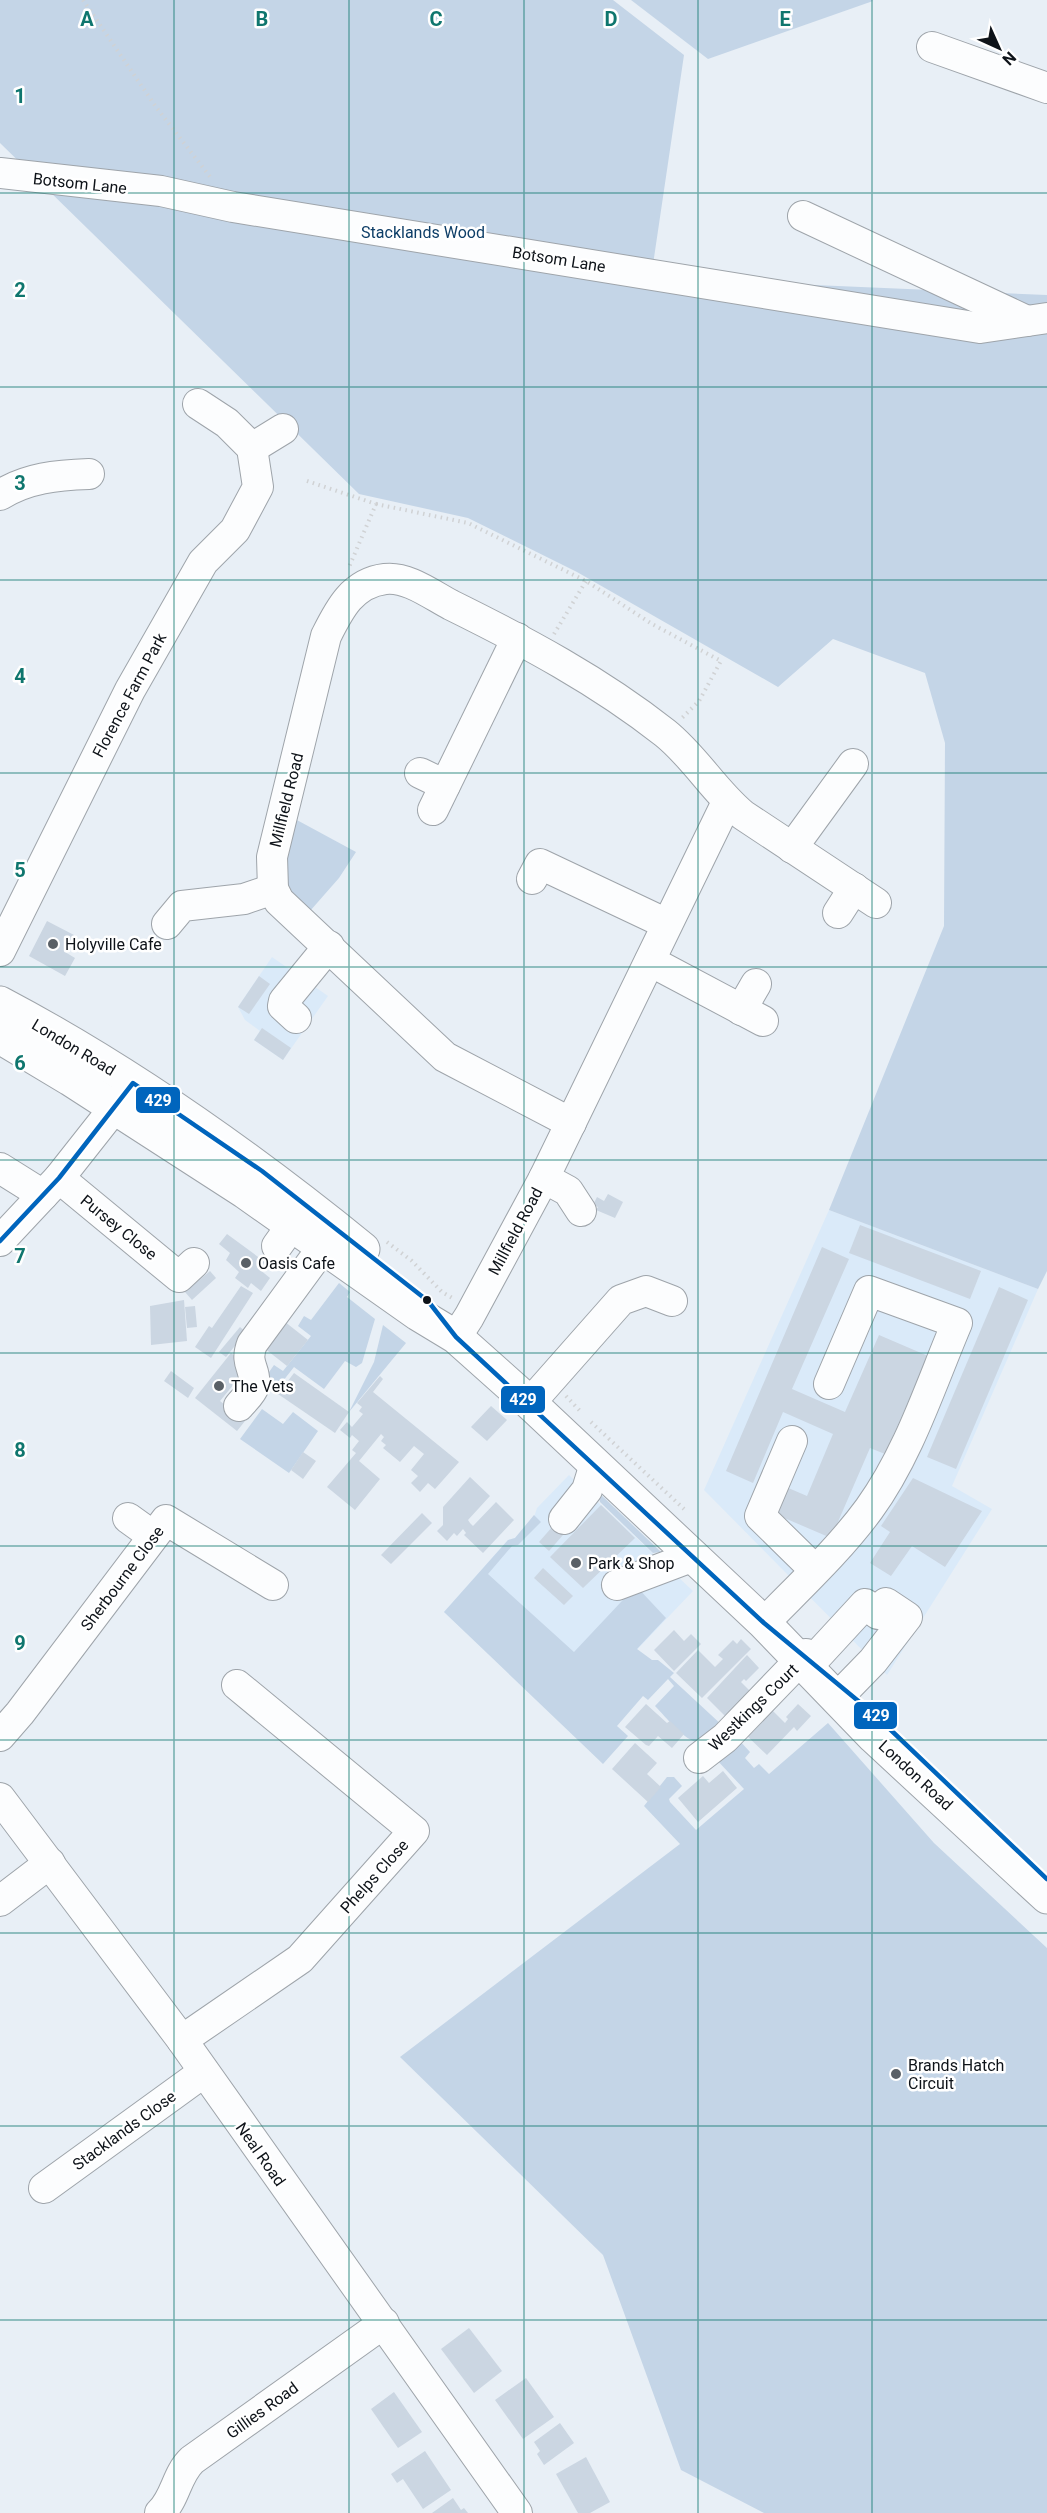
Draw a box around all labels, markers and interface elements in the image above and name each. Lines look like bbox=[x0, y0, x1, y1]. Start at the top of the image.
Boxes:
text: A bbox=[80, 7, 94, 31]
text: B bbox=[256, 7, 268, 31]
text: C bbox=[429, 7, 443, 31]
text: D bbox=[605, 7, 618, 31]
text: E bbox=[779, 7, 791, 31]
north arrow bbox=[969, 18, 1029, 78]
text: N bbox=[999, 48, 1020, 69]
text: 1 bbox=[14, 84, 26, 108]
street label: Botsom Lane bbox=[32, 169, 128, 198]
park label: Stacklands Wood bbox=[361, 223, 485, 242]
street label: Botsom Lane bbox=[511, 243, 607, 276]
text: 2 bbox=[14, 278, 26, 302]
text: 3 bbox=[14, 471, 26, 495]
street label: Florence Farm Park bbox=[89, 629, 171, 761]
text: 4 bbox=[14, 664, 26, 688]
street label: Millfield Road bbox=[266, 751, 307, 849]
text: 5 bbox=[14, 858, 26, 882]
place label: Holyville Cafe bbox=[65, 935, 162, 954]
marker: Holyville Cafe bbox=[46, 937, 60, 951]
street label: London Road bbox=[28, 1015, 119, 1080]
text: 6 bbox=[14, 1051, 26, 1075]
line badge: 429 bbox=[135, 1086, 181, 1114]
text: 429 bbox=[144, 1091, 172, 1110]
street label: Millfield Road bbox=[484, 1184, 547, 1278]
street label: Pursey Close bbox=[77, 1191, 161, 1264]
text: 7 bbox=[14, 1244, 26, 1268]
place label: Oasis Cafe bbox=[258, 1254, 335, 1273]
marker: Oasis Cafe bbox=[239, 1256, 253, 1270]
unlabelled marker bbox=[421, 1294, 433, 1306]
place label: The Vets bbox=[231, 1377, 294, 1396]
marker: The Vets bbox=[212, 1379, 226, 1393]
line badge: 429 bbox=[500, 1385, 546, 1414]
text: 429 bbox=[509, 1390, 537, 1409]
text: 8 bbox=[14, 1438, 26, 1462]
street label: Sherbourne Close bbox=[77, 1522, 168, 1634]
place label: Park & Shop bbox=[588, 1554, 675, 1573]
marker: Park & Shop bbox=[569, 1556, 583, 1570]
text: 9 bbox=[14, 1631, 26, 1655]
street label: Westkings Court bbox=[705, 1660, 802, 1755]
line badge: 429 bbox=[853, 1701, 898, 1730]
text: 429 bbox=[862, 1706, 890, 1725]
street label: London Road bbox=[875, 1736, 957, 1814]
street label: Phelps Close bbox=[336, 1836, 412, 1917]
place label: Brands Hatch Circuit bbox=[908, 2056, 1004, 2093]
marker: Brands Hatch Circuit bbox=[889, 2067, 903, 2081]
street label: Stacklands Close bbox=[69, 2087, 180, 2174]
street label: Neal Road bbox=[232, 2119, 289, 2190]
street label: Gillies Road bbox=[223, 2378, 302, 2443]

